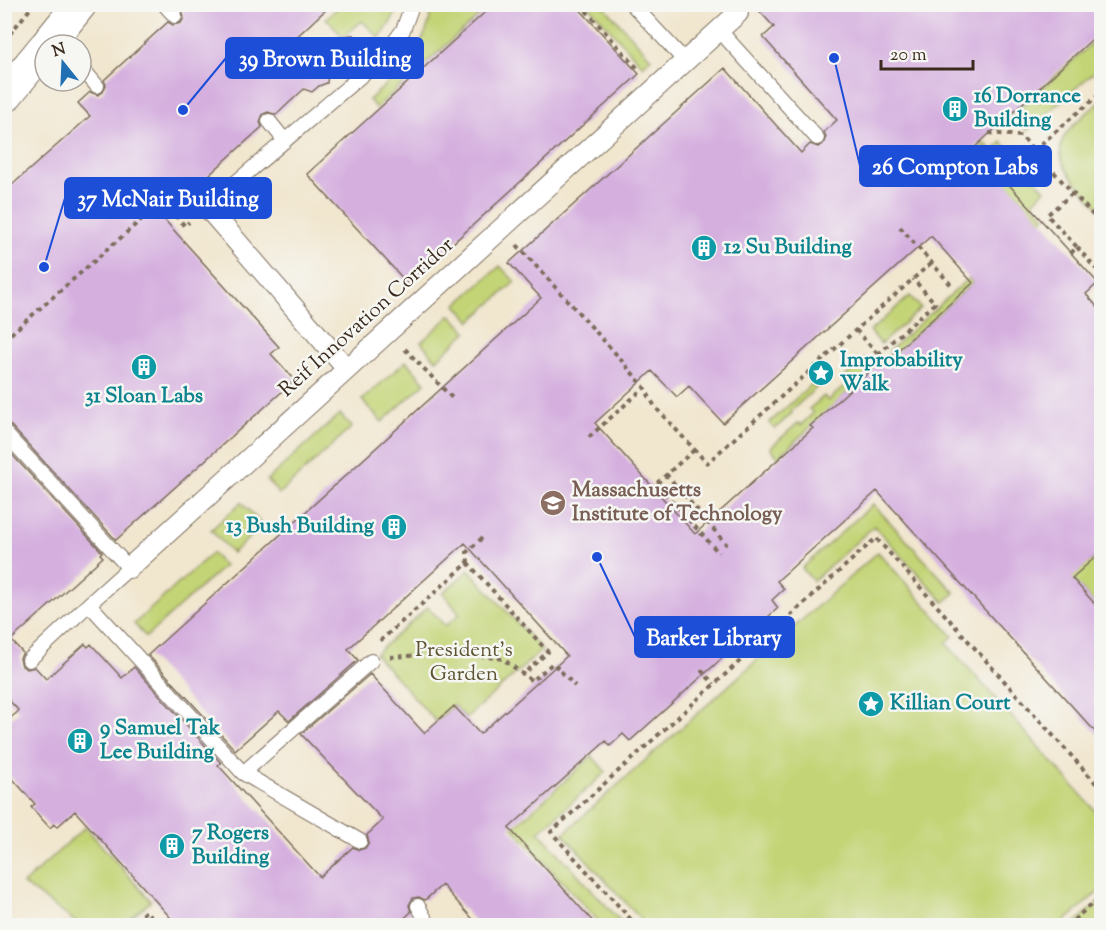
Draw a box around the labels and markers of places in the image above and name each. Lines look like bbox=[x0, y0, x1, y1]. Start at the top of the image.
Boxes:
callout: 39 Brown Building bbox=[226, 38, 423, 78]
place label: 16 Dorrance Building bbox=[974, 82, 1081, 136]
building icon: 16 Dorrance Building bbox=[940, 94, 970, 124]
callout: 26 Compton Labs bbox=[860, 146, 1051, 186]
callout: 37 McNair Building bbox=[65, 178, 271, 218]
building icon: 12 Su Building bbox=[689, 233, 719, 263]
place label: 12 Su Building bbox=[724, 233, 852, 263]
place label: Improbability Walk bbox=[840, 346, 963, 400]
building icon: 31 Sloan Labs bbox=[129, 352, 159, 382]
place icon: Improbability Walk bbox=[806, 358, 836, 388]
place label: 31 Sloan Labs bbox=[85, 382, 203, 412]
place label: Massachusetts Institute of Technology bbox=[572, 476, 783, 530]
school or university icon: Massachusetts Institute of Technology bbox=[538, 488, 568, 518]
place label: 13 Bush Building bbox=[226, 512, 375, 542]
building icon: 13 Bush Building bbox=[379, 512, 409, 542]
callout: Barker Library bbox=[635, 617, 794, 657]
place icon: Killian Court bbox=[856, 689, 886, 719]
place label: Killian Court bbox=[890, 689, 1011, 719]
place label: 9 Samuel Tak Lee Building bbox=[100, 714, 221, 768]
building icon: 9 Samuel Tak Lee Building bbox=[65, 726, 95, 756]
place label: 7 Rogers Building bbox=[192, 819, 270, 873]
building icon: 7 Rogers Building bbox=[157, 831, 187, 861]

